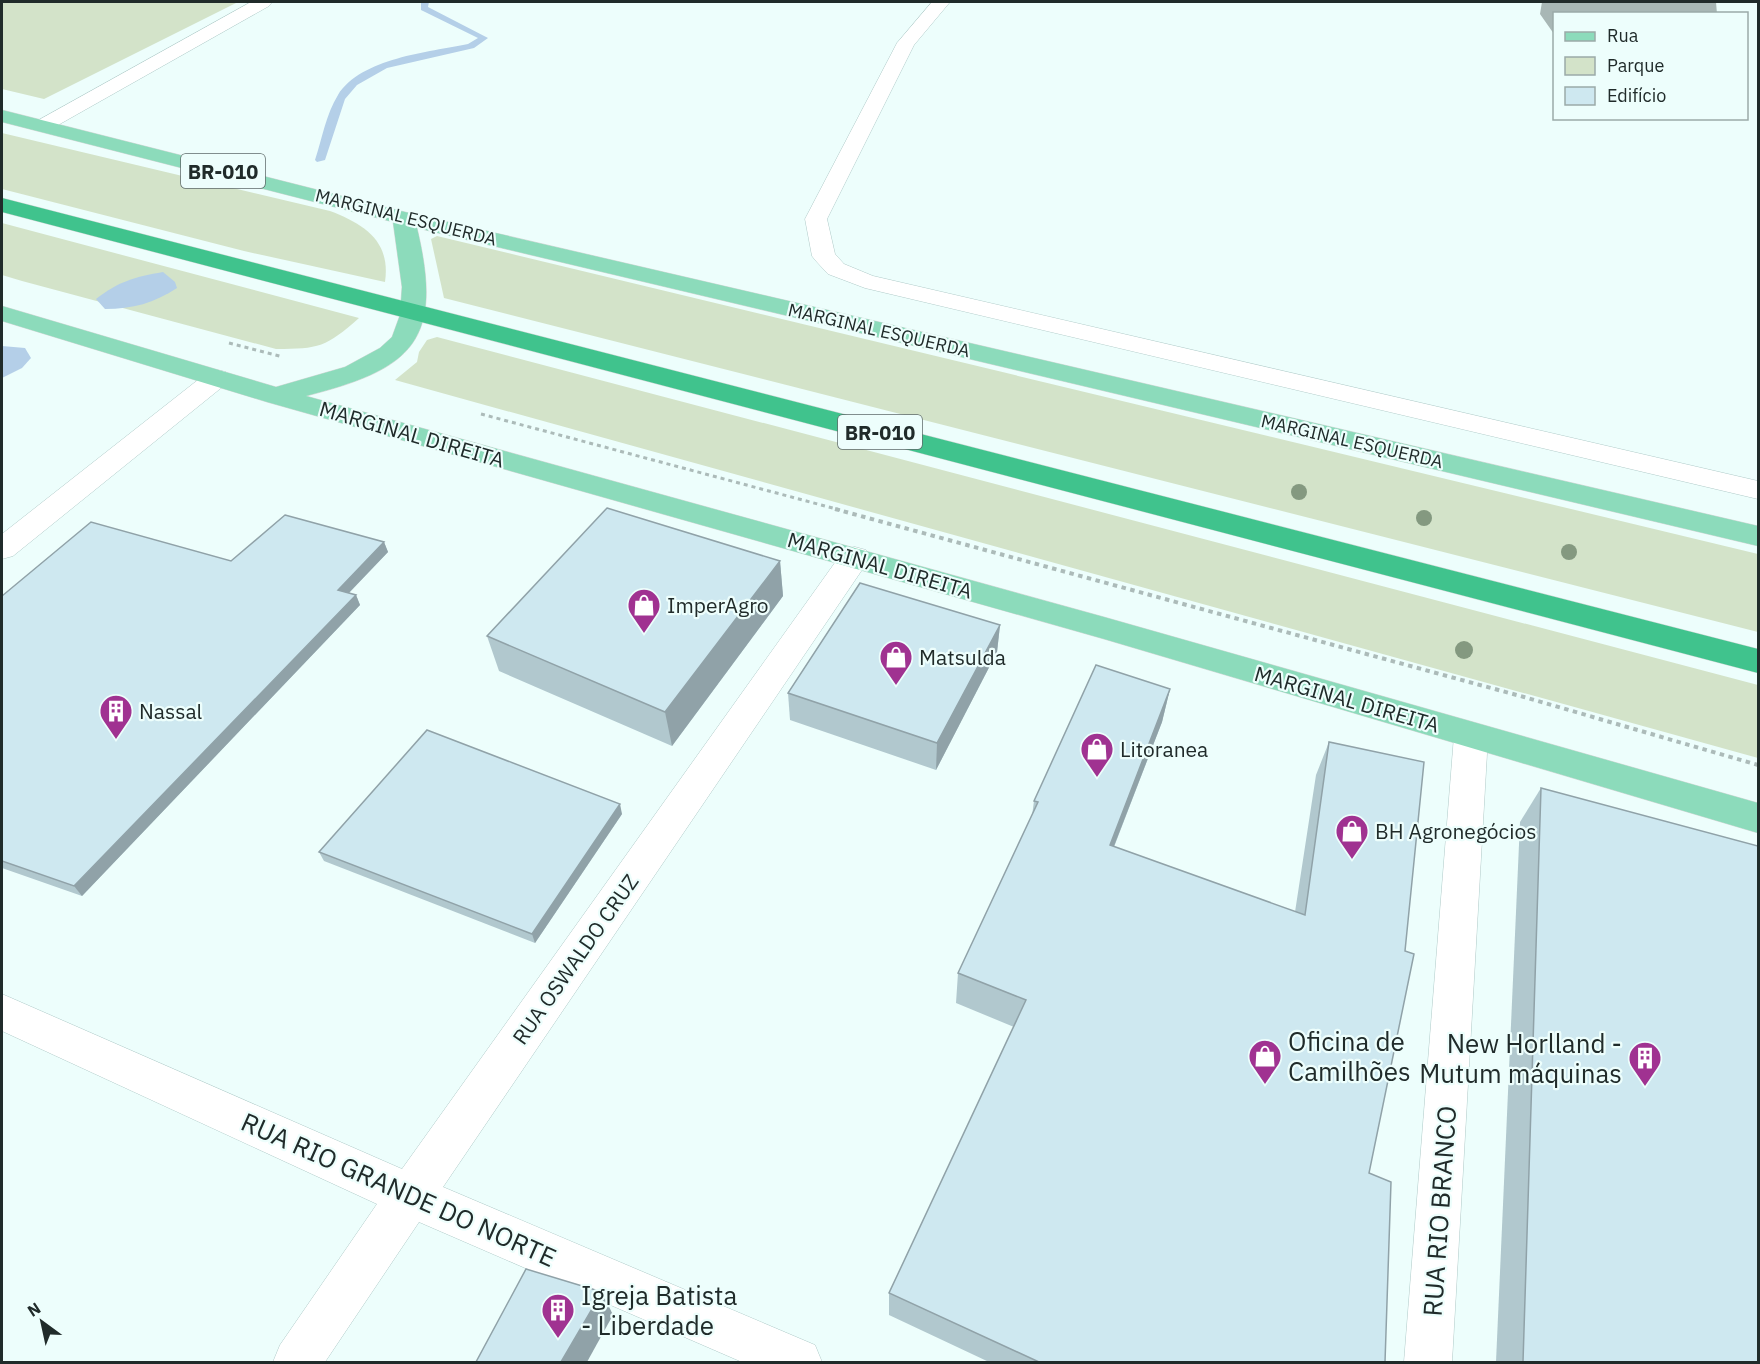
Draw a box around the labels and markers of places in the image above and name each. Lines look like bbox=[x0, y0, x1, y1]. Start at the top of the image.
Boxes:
shop icon: ImperAgro bbox=[626, 587, 662, 634]
place label: ImperAgro bbox=[667, 591, 769, 619]
shop icon: Matsulda bbox=[878, 639, 914, 686]
place label: Matsulda bbox=[919, 643, 1006, 671]
building icon: Nassal bbox=[98, 693, 134, 740]
place label: Nassal bbox=[139, 697, 203, 725]
shop icon: Litoranea bbox=[1079, 731, 1115, 778]
place label: Litoranea bbox=[1120, 735, 1208, 763]
shop icon: BH Agronegócios bbox=[1334, 813, 1370, 860]
place label: BH Agronegócios bbox=[1375, 817, 1536, 845]
place label: Oficina de Camilhões bbox=[1288, 1024, 1411, 1088]
place label: New Horlland - Mutum máquinas bbox=[1419, 1026, 1622, 1090]
shop icon: Oficina de Camilhões bbox=[1247, 1038, 1283, 1085]
building icon: New Horlland - Mutum máquinas bbox=[1627, 1040, 1663, 1087]
place label: Igreja Batista - Liberdade bbox=[581, 1278, 737, 1342]
building icon: Igreja Batista - Liberdade bbox=[540, 1292, 576, 1339]

